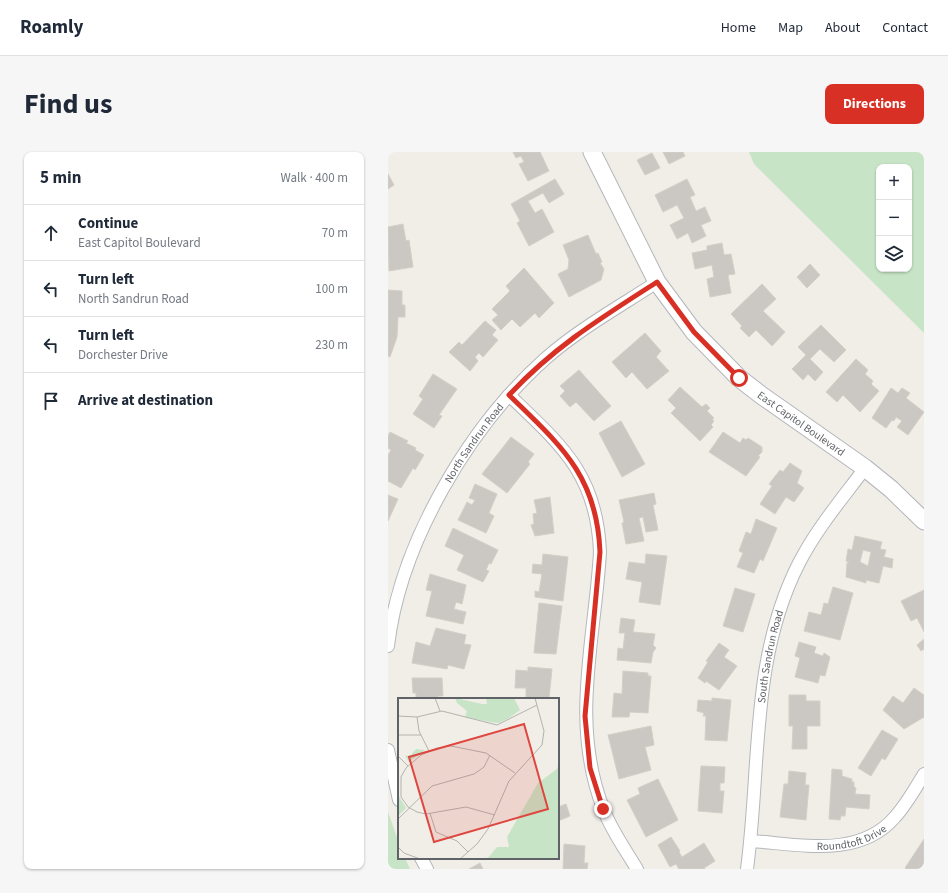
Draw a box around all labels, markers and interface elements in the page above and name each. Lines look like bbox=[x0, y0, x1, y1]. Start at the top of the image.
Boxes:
text: Roamly bbox=[20, 14, 83, 41]
text: Home bbox=[721, 18, 756, 38]
text: Map bbox=[778, 18, 803, 38]
text: About bbox=[825, 18, 860, 38]
text: Contact bbox=[882, 18, 928, 38]
text: Find us bbox=[24, 84, 112, 124]
button: Directions bbox=[825, 84, 924, 124]
map controls bbox=[876, 164, 912, 272]
button: + bbox=[876, 164, 912, 200]
text: 5 min bbox=[40, 166, 81, 190]
text: Walk · 400 m bbox=[280, 169, 348, 187]
button: − bbox=[876, 200, 912, 236]
text: Continue bbox=[78, 213, 138, 234]
icon: ahead bbox=[40, 222, 62, 244]
text: 70 m bbox=[322, 224, 348, 242]
text: East Capitol Boulevard bbox=[78, 234, 201, 252]
button: layers bbox=[876, 236, 912, 272]
text: Turn left bbox=[78, 269, 134, 290]
icon: left bbox=[40, 278, 62, 300]
text: 100 m bbox=[315, 280, 348, 298]
text: North Sandrun Road bbox=[78, 290, 189, 308]
text: Turn left bbox=[78, 325, 134, 346]
icon: left bbox=[40, 334, 62, 356]
text: 230 m bbox=[315, 336, 348, 354]
text: Dorchester Drive bbox=[78, 346, 168, 364]
route start bbox=[730, 369, 748, 387]
street label: East Capitol Boulevard bbox=[754, 388, 848, 460]
icon: arrive bbox=[40, 390, 62, 412]
text: Arrive at destination bbox=[78, 390, 213, 411]
street label: North Sandrun Road bbox=[441, 400, 507, 486]
street label: South Sandrun Road bbox=[754, 608, 787, 704]
inset map bbox=[398, 698, 559, 859]
route end bbox=[594, 800, 612, 818]
street label: Roundtoft Drive bbox=[817, 821, 890, 854]

